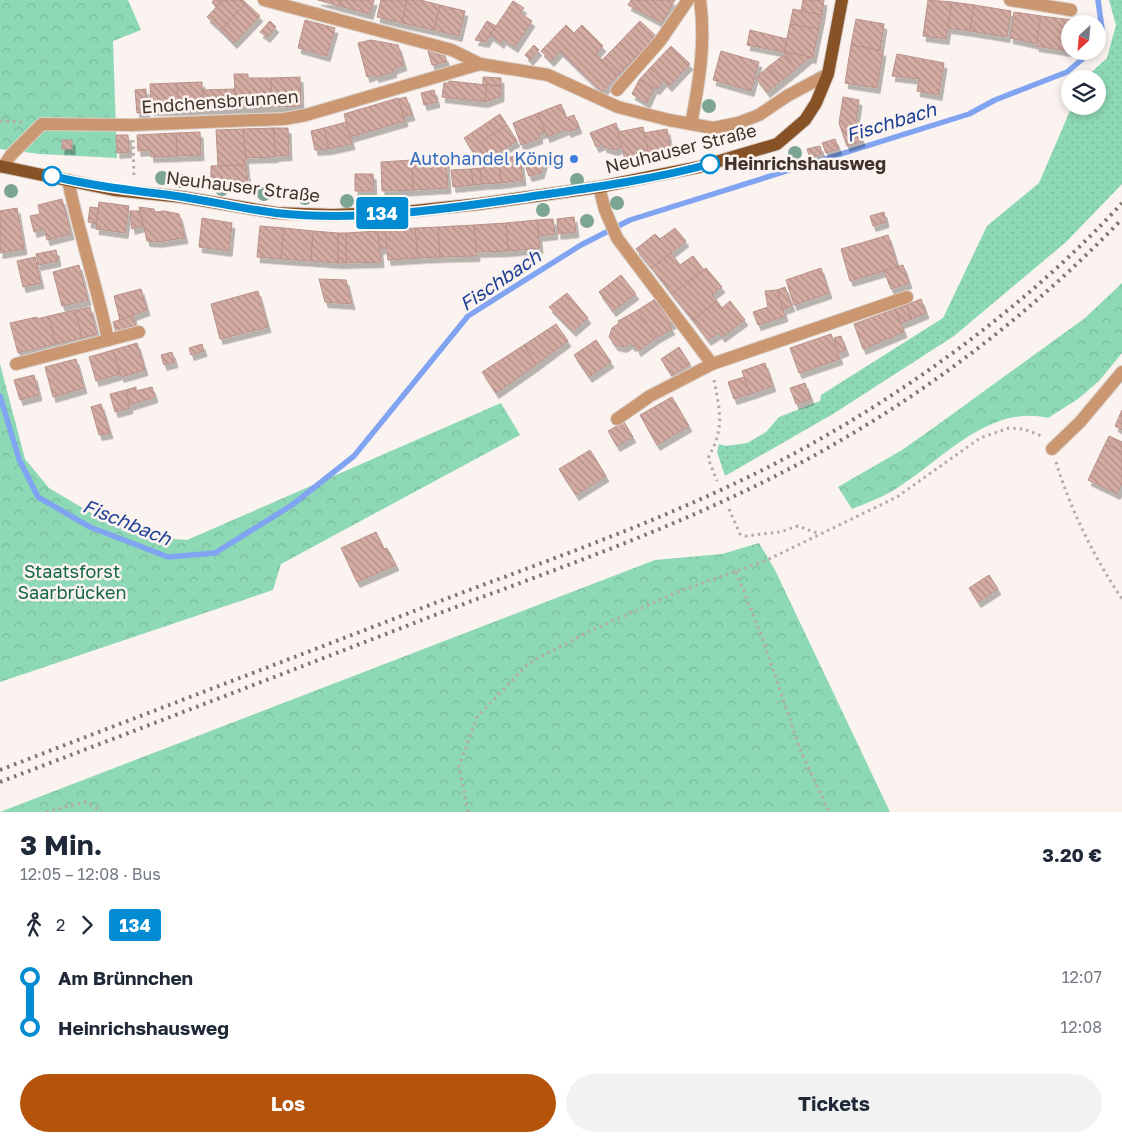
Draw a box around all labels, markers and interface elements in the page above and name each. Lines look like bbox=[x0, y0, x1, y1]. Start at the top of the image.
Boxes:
north arrow bbox=[1061, 15, 1106, 60]
map controls bbox=[1061, 15, 1106, 115]
button: layers bbox=[1061, 70, 1106, 115]
street label: Endchensbrunnen bbox=[141, 85, 299, 117]
water label: Fischbach bbox=[843, 97, 940, 146]
street label: Neuhauser Straße bbox=[603, 119, 759, 177]
place label: Autohandel König bbox=[410, 147, 564, 169]
place label: Heinrichshausweg bbox=[724, 152, 886, 174]
marker: Autohandel König bbox=[568, 153, 580, 165]
marker: Heinrichshausweg bbox=[700, 154, 720, 174]
unlabelled marker bbox=[42, 166, 62, 186]
street label: Neuhauser Straße bbox=[165, 166, 321, 206]
line badge: 134 bbox=[353, 197, 411, 229]
text: 134 bbox=[366, 202, 398, 224]
water label: Fischbach bbox=[455, 243, 546, 315]
water label: Fischbach bbox=[80, 493, 176, 550]
park label: Staatsforst Saarbrücken bbox=[18, 560, 127, 603]
text: 3 Min. bbox=[20, 828, 103, 861]
text: 3.20 € bbox=[1042, 843, 1102, 866]
text: 12:05 – 12:08 · Bus bbox=[20, 864, 161, 884]
icon: walk bbox=[20, 911, 48, 939]
icon: forward bbox=[73, 911, 101, 939]
text: 134 bbox=[119, 914, 151, 936]
text: 2 bbox=[56, 915, 65, 935]
text: Am Brünnchen bbox=[58, 966, 193, 989]
text: 12:07 bbox=[1062, 967, 1102, 987]
text: Heinrichshausweg bbox=[58, 1016, 229, 1039]
text: 12:08 bbox=[1060, 1017, 1102, 1037]
button: Los bbox=[20, 1074, 556, 1132]
button: Tickets bbox=[566, 1074, 1102, 1132]

